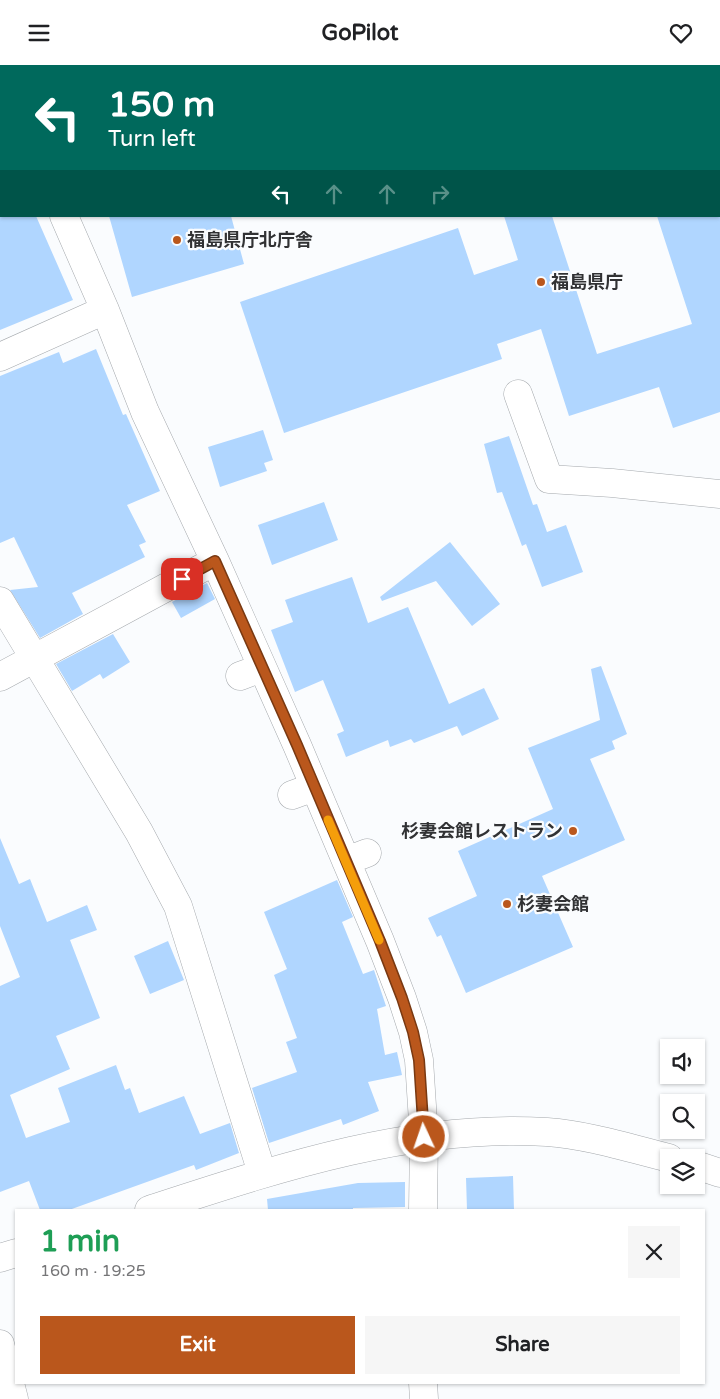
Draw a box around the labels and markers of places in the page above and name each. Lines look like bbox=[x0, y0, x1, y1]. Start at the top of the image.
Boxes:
place label: 福島県庁北庁舎 bbox=[187, 229, 313, 251]
marker: 福島県庁北庁舎 bbox=[171, 234, 183, 246]
place label: 福島県庁 bbox=[551, 271, 623, 293]
marker: 福島県庁 bbox=[535, 276, 547, 288]
pin bbox=[161, 558, 203, 600]
place label: 杉妻会館レストラン bbox=[401, 820, 563, 842]
marker: 杉妻会館レストラン bbox=[567, 825, 579, 837]
place label: 杉妻会館 bbox=[517, 893, 589, 915]
marker: 杉妻会館 bbox=[501, 898, 513, 910]

